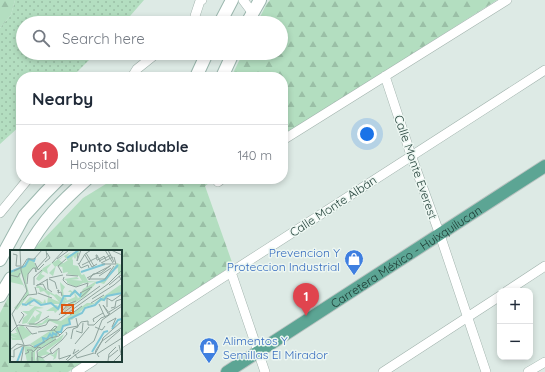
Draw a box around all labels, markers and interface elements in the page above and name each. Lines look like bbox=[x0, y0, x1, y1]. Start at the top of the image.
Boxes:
search box bbox=[16, 16, 288, 60]
icon: search bbox=[30, 27, 52, 49]
text: Search here bbox=[62, 29, 145, 48]
text: Nearby bbox=[32, 88, 93, 109]
street label: Calle Monte Everest bbox=[391, 113, 441, 221]
your location bbox=[357, 124, 377, 144]
text: Punto Saludable bbox=[70, 137, 189, 156]
text: 1 bbox=[42, 147, 48, 163]
text: 140 m bbox=[237, 147, 272, 163]
text: Hospital bbox=[70, 156, 119, 172]
street label: Calle Monte Albán bbox=[287, 172, 379, 240]
street label: Carretera México - Huixquilucan bbox=[327, 202, 484, 311]
place label: Prevencion Y Proteccion Industrial bbox=[227, 245, 340, 274]
shop icon: Prevencion Y Proteccion Industrial bbox=[343, 248, 365, 276]
inset map bbox=[10, 250, 122, 362]
pin: 1 bbox=[293, 283, 319, 316]
map controls bbox=[497, 288, 533, 360]
button: + bbox=[497, 288, 533, 324]
button: − bbox=[497, 324, 533, 360]
place label: Alimentos Y Semillas El Mirador bbox=[223, 333, 328, 362]
shop icon: Alimentos Y Semillas El Mirador bbox=[198, 336, 220, 364]

